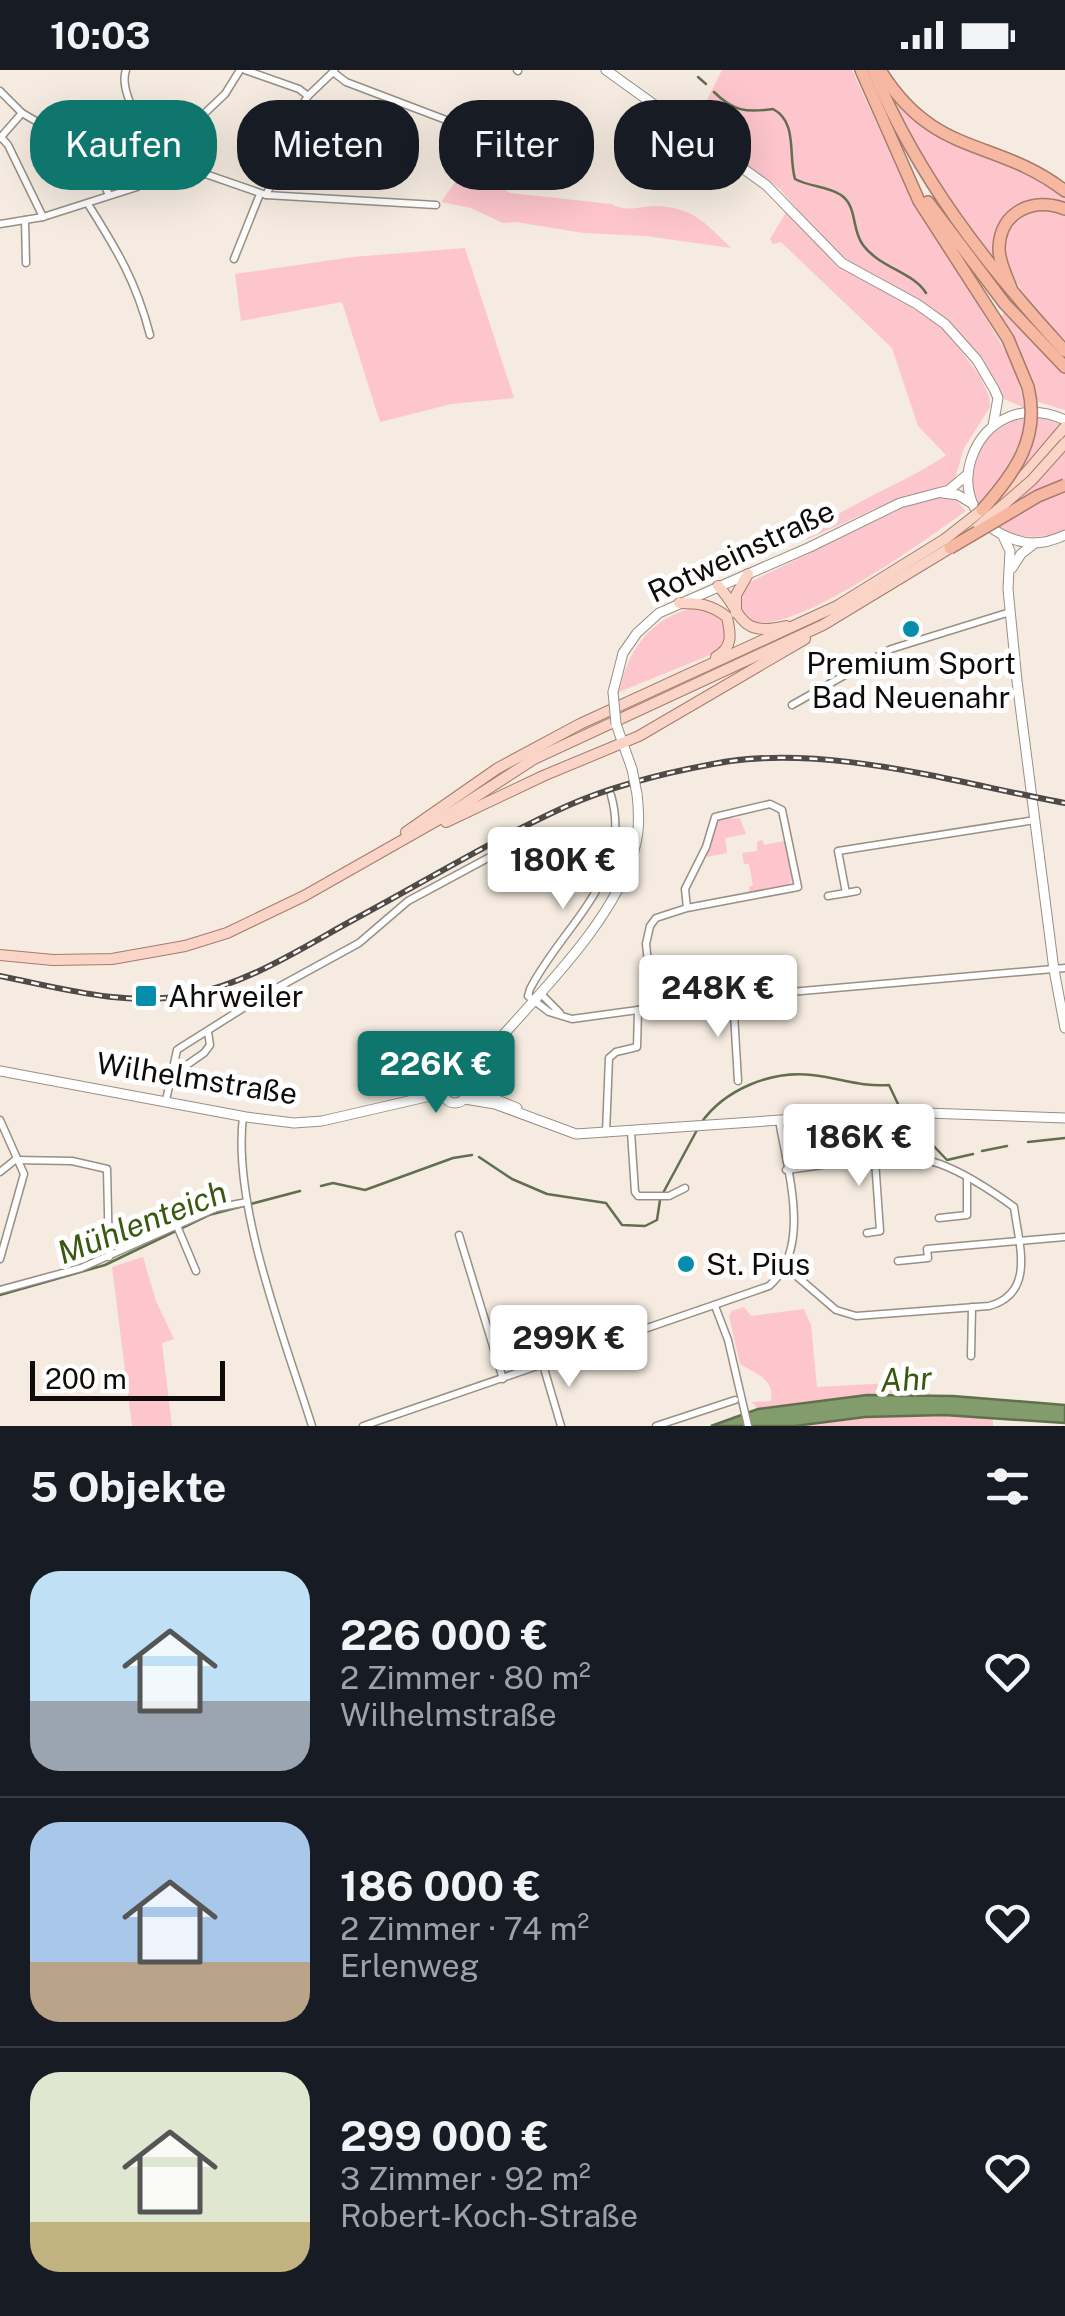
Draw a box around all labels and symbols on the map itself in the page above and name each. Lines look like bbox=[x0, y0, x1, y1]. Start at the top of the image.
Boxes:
street label: Rotweinstraße bbox=[642, 492, 840, 610]
marker: Premium Sport Bad Neuenahr bbox=[900, 618, 922, 640]
place label: Premium Sport Bad Neuenahr bbox=[806, 645, 1016, 715]
pin: 180K € bbox=[482, 827, 644, 912]
pin: 248K € bbox=[637, 955, 799, 1040]
place label: Ahrweiler bbox=[168, 978, 304, 1014]
marker: Ahrweiler bbox=[133, 983, 159, 1009]
pin: 226K € bbox=[355, 1031, 517, 1116]
street label: Wilhelmstraße bbox=[94, 1044, 300, 1112]
pin: 186K € bbox=[778, 1104, 940, 1189]
water label: Mühlenteich bbox=[52, 1173, 232, 1271]
place label: St. Pius bbox=[706, 1246, 810, 1282]
marker: St. Pius bbox=[675, 1253, 697, 1275]
pin: 299K € bbox=[488, 1305, 650, 1390]
scale bar bbox=[30, 1356, 225, 1400]
water label: Ahr bbox=[879, 1359, 934, 1399]

